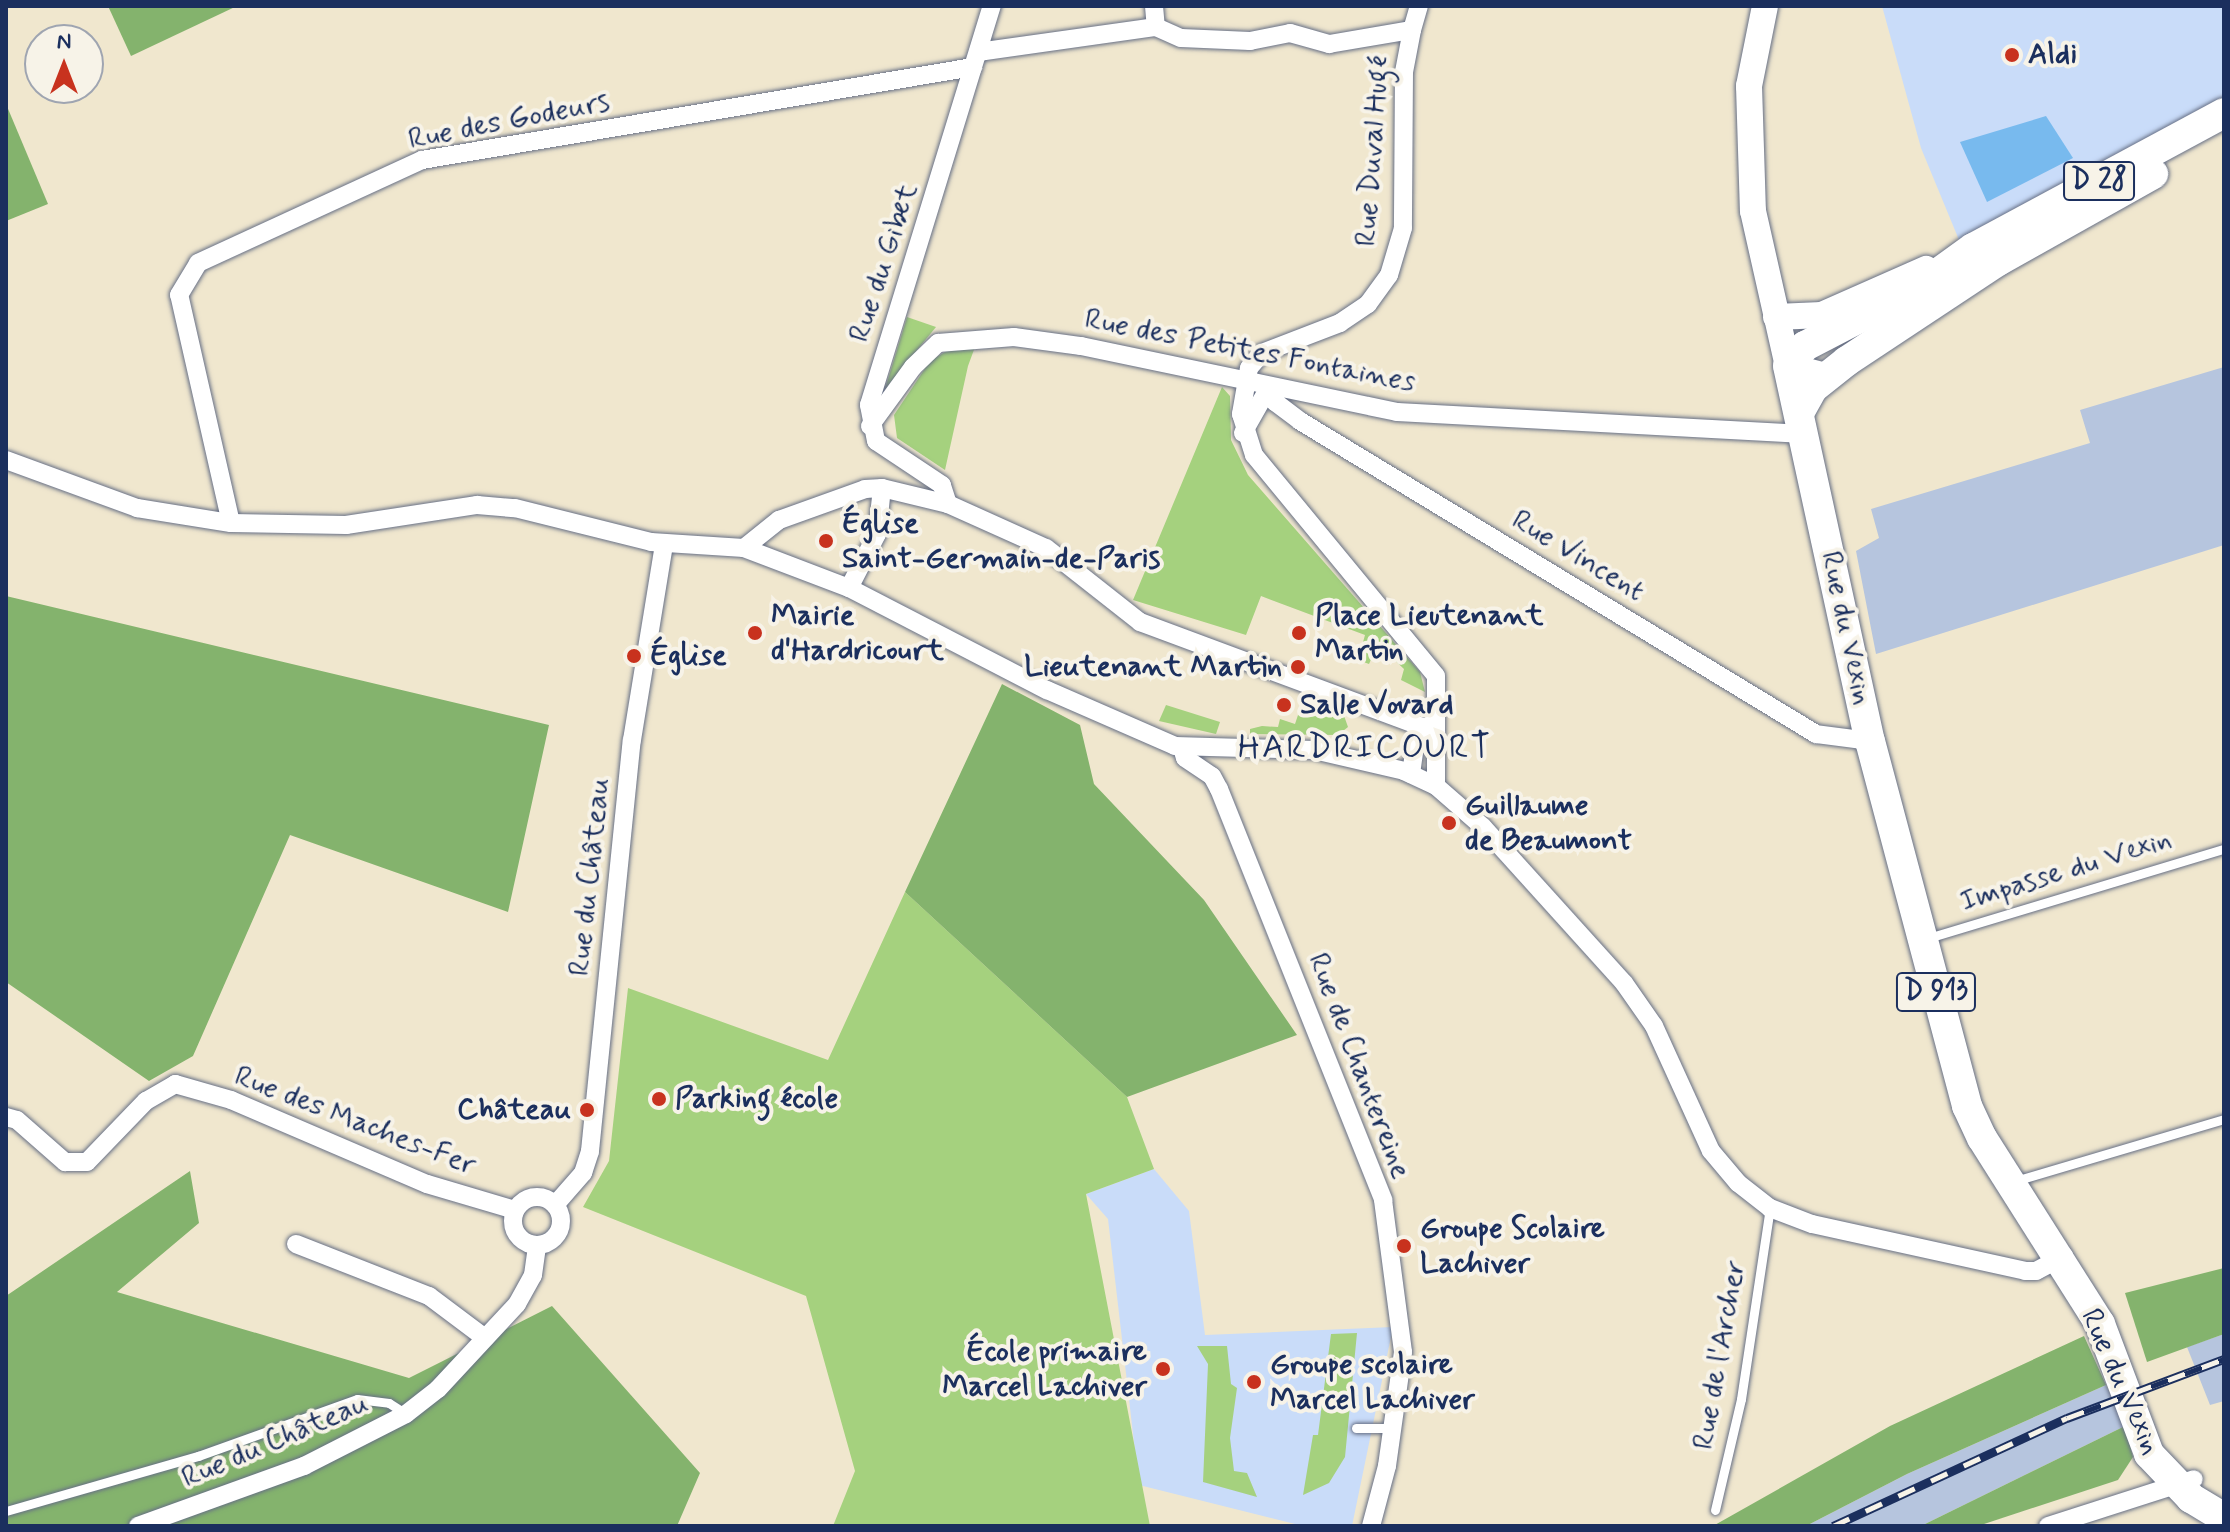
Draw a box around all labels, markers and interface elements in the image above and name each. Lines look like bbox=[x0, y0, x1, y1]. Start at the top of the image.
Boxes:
north arrow bbox=[24, 24, 104, 104]
text: N bbox=[57, 28, 71, 56]
place label: Aldi bbox=[2028, 37, 2077, 73]
marker: Aldi bbox=[2003, 46, 2021, 64]
street label: Rue Duval Hugé bbox=[1348, 55, 1398, 247]
street label: Rue des Godeurs bbox=[403, 83, 615, 159]
road number: D 28 bbox=[2063, 157, 2135, 205]
street label: Rue du Gibet bbox=[842, 181, 926, 345]
street label: Rue des Petites Fontaines bbox=[1086, 302, 1414, 400]
street label: Rue Vincent bbox=[1506, 503, 1650, 609]
place label: Église Saint-Germain-de-Paris bbox=[842, 506, 1160, 576]
marker: Église Saint-Germain-de-Paris bbox=[817, 532, 835, 550]
street label: Rue du Vexin bbox=[1812, 549, 1880, 707]
place label: Mairie d'Hardricourt bbox=[771, 598, 944, 668]
place label: Place Lieutenant Martin bbox=[1315, 598, 1547, 668]
marker: Mairie d'Hardricourt bbox=[746, 624, 764, 642]
marker: Place Lieutenant Martin bbox=[1290, 624, 1308, 642]
place label: Église bbox=[650, 638, 727, 674]
marker: Église bbox=[625, 647, 643, 665]
place label: Lieutenant Martin bbox=[1028, 649, 1282, 685]
marker: Lieutenant Martin bbox=[1289, 658, 1307, 676]
place label: Salle Vovard bbox=[1300, 687, 1454, 723]
marker: Salle Vovard bbox=[1275, 696, 1293, 714]
district label: HARDRICOURT bbox=[1239, 728, 1491, 768]
street label: Rue du Château bbox=[562, 775, 618, 979]
place label: Guillaume de Beaumont bbox=[1465, 788, 1634, 858]
marker: Guillaume de Beaumont bbox=[1440, 814, 1458, 832]
street label: Impasse du Vexin bbox=[1958, 822, 2174, 920]
street label: Rue de Chantereine bbox=[1296, 939, 1422, 1193]
road number: D 913 bbox=[1894, 968, 1978, 1016]
street label: Rue des Maches-Fer bbox=[228, 1058, 482, 1184]
place label: Parking école bbox=[675, 1081, 838, 1117]
marker: Parking école bbox=[650, 1090, 668, 1108]
place label: Château bbox=[457, 1092, 571, 1128]
marker: Château bbox=[578, 1101, 596, 1119]
place label: Groupe Scolaire Lachiver bbox=[1420, 1211, 1609, 1282]
marker: Groupe Scolaire Lachiver bbox=[1395, 1237, 1413, 1255]
street label: Rue de l'Archer bbox=[1686, 1257, 1754, 1453]
street label: Rue du Vexin bbox=[2072, 1304, 2168, 1460]
place label: École primaire Marcel Lachiver bbox=[942, 1334, 1147, 1404]
place label: Groupe scolaire Marcel Lachiver bbox=[1270, 1347, 1475, 1418]
marker: École primaire Marcel Lachiver bbox=[1154, 1360, 1172, 1378]
marker: Groupe scolaire Marcel Lachiver bbox=[1245, 1373, 1263, 1391]
street label: Rue du Château bbox=[175, 1385, 375, 1497]

